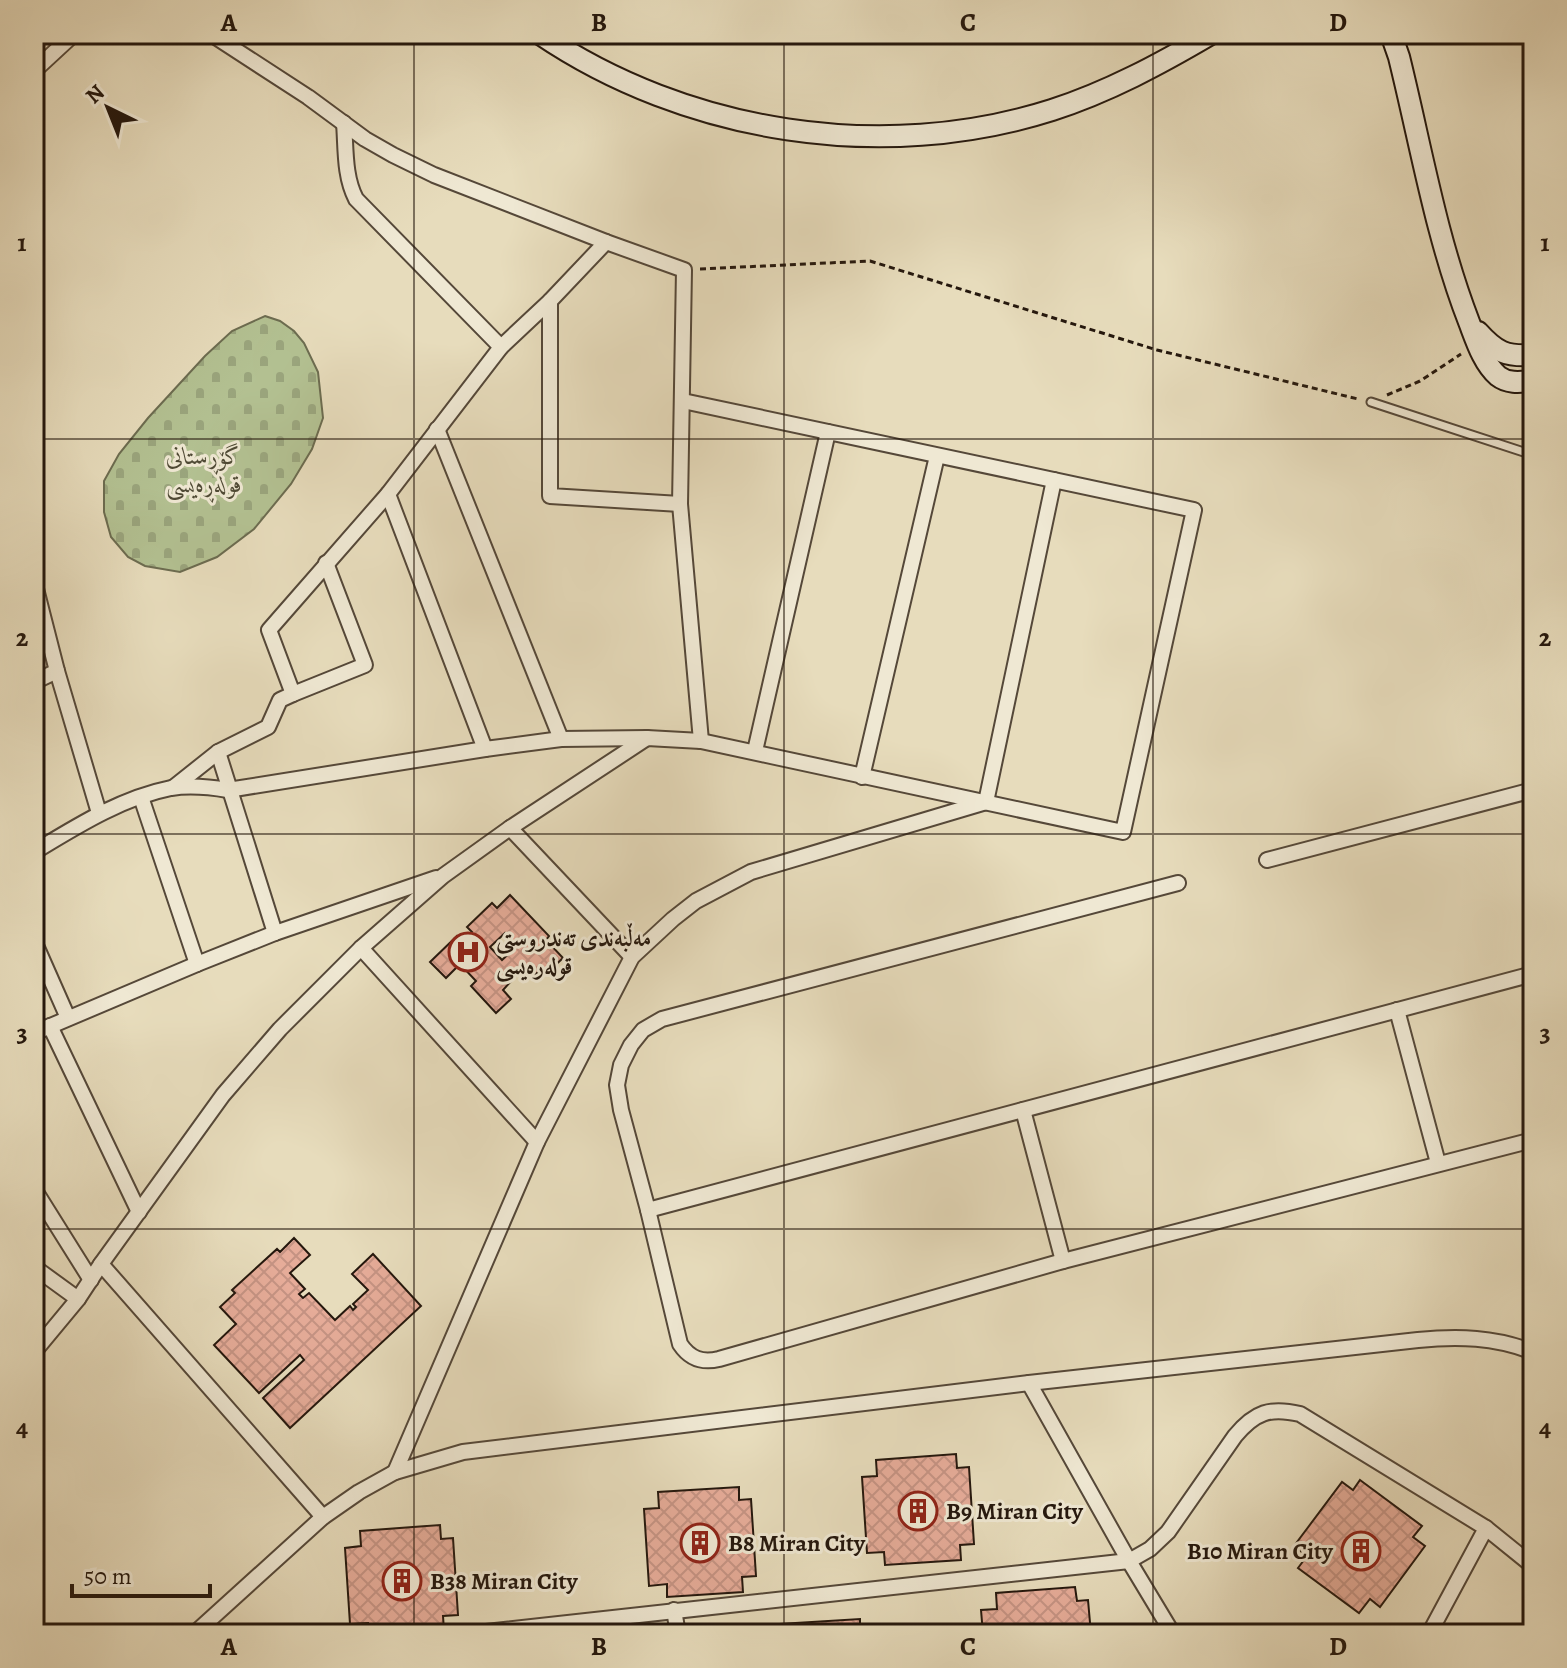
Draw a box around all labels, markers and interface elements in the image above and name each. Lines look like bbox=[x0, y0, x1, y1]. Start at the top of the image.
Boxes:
text: A bbox=[220, 5, 238, 40]
text: B bbox=[591, 5, 607, 40]
text: C bbox=[960, 5, 976, 40]
text: D bbox=[1329, 5, 1347, 40]
north arrow bbox=[68, 68, 148, 148]
text: N bbox=[79, 78, 111, 111]
text: 1 bbox=[17, 225, 27, 260]
text: 1 bbox=[1540, 225, 1550, 260]
park label: گۆڕستانی قولەڕەیسی bbox=[166, 440, 242, 503]
text: 2 bbox=[16, 620, 29, 655]
text: 2 bbox=[1539, 620, 1552, 655]
place label: مەڵبەندی تەندروستی قولەرەیسی bbox=[496, 922, 651, 983]
hospital icon: مەڵبەندی تەندروستی قولەرەیسی bbox=[447, 931, 489, 973]
text: 3 bbox=[16, 1015, 28, 1050]
text: 3 bbox=[1539, 1015, 1551, 1050]
text: 4 bbox=[16, 1410, 28, 1445]
text: 4 bbox=[1539, 1410, 1551, 1445]
building icon: B9 Miran City bbox=[897, 1490, 939, 1532]
place label: B9 Miran City bbox=[946, 1495, 1084, 1527]
building icon: B8 Miran City bbox=[679, 1522, 721, 1564]
place label: B8 Miran City bbox=[728, 1527, 866, 1559]
building icon: B10 Miran City bbox=[1340, 1530, 1382, 1572]
place label: B10 Miran City bbox=[1187, 1535, 1334, 1567]
scale bar bbox=[72, 1548, 210, 1598]
text: 50 m bbox=[84, 1560, 132, 1592]
building icon: B38 Miran City bbox=[381, 1560, 423, 1602]
place label: B38 Miran City bbox=[430, 1565, 578, 1597]
text: A bbox=[220, 1629, 238, 1664]
text: B bbox=[591, 1629, 607, 1664]
text: C bbox=[960, 1629, 976, 1664]
text: D bbox=[1329, 1629, 1347, 1664]

